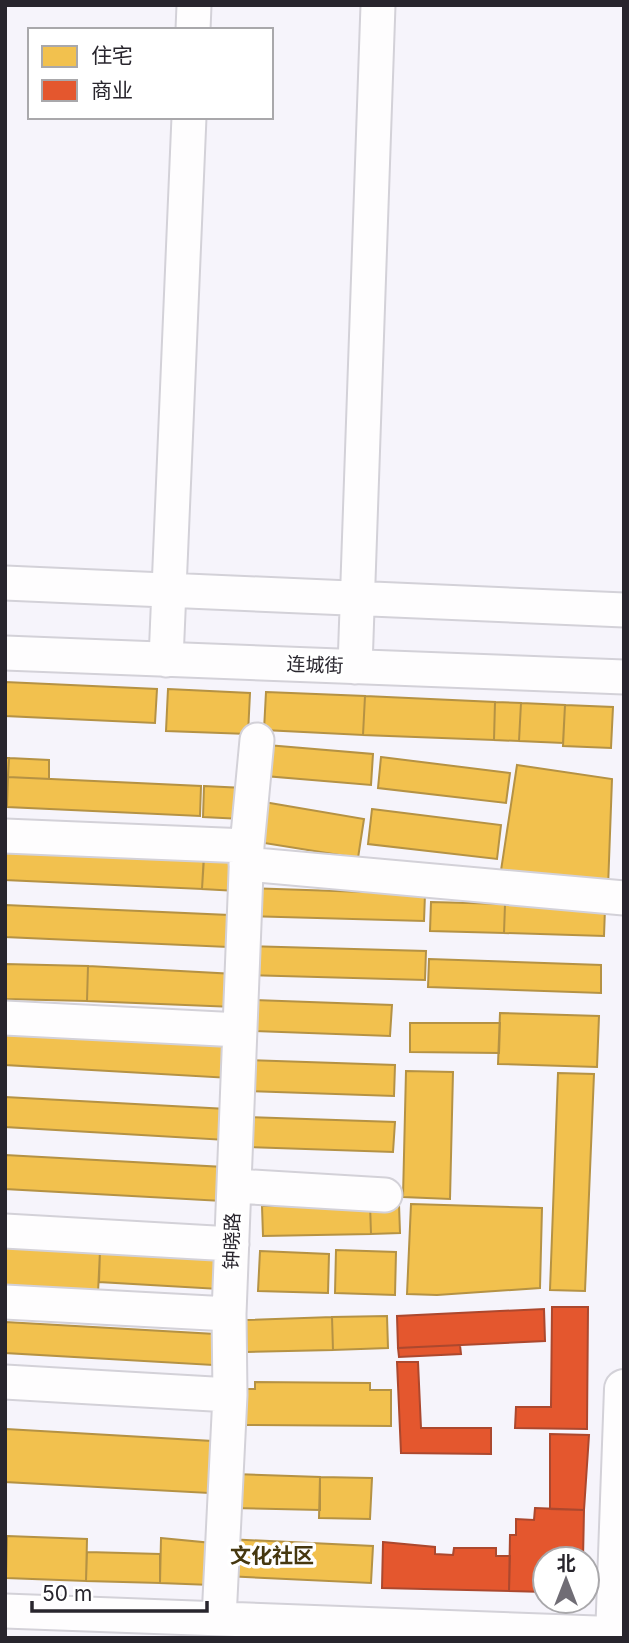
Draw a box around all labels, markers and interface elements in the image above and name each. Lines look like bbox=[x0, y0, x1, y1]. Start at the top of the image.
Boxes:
legend bbox=[28, 28, 273, 119]
text: 住宅 bbox=[91, 43, 133, 68]
text: 商业 bbox=[91, 78, 133, 103]
street label: 连城街 bbox=[286, 653, 344, 677]
street label: 钟晓路 bbox=[220, 1212, 244, 1270]
district label: 文化社区 bbox=[230, 1543, 314, 1568]
north arrow bbox=[531, 1545, 601, 1615]
text: 北 bbox=[556, 1552, 576, 1575]
scale bar bbox=[32, 1570, 206, 1614]
text: 50 m bbox=[42, 1581, 92, 1606]

